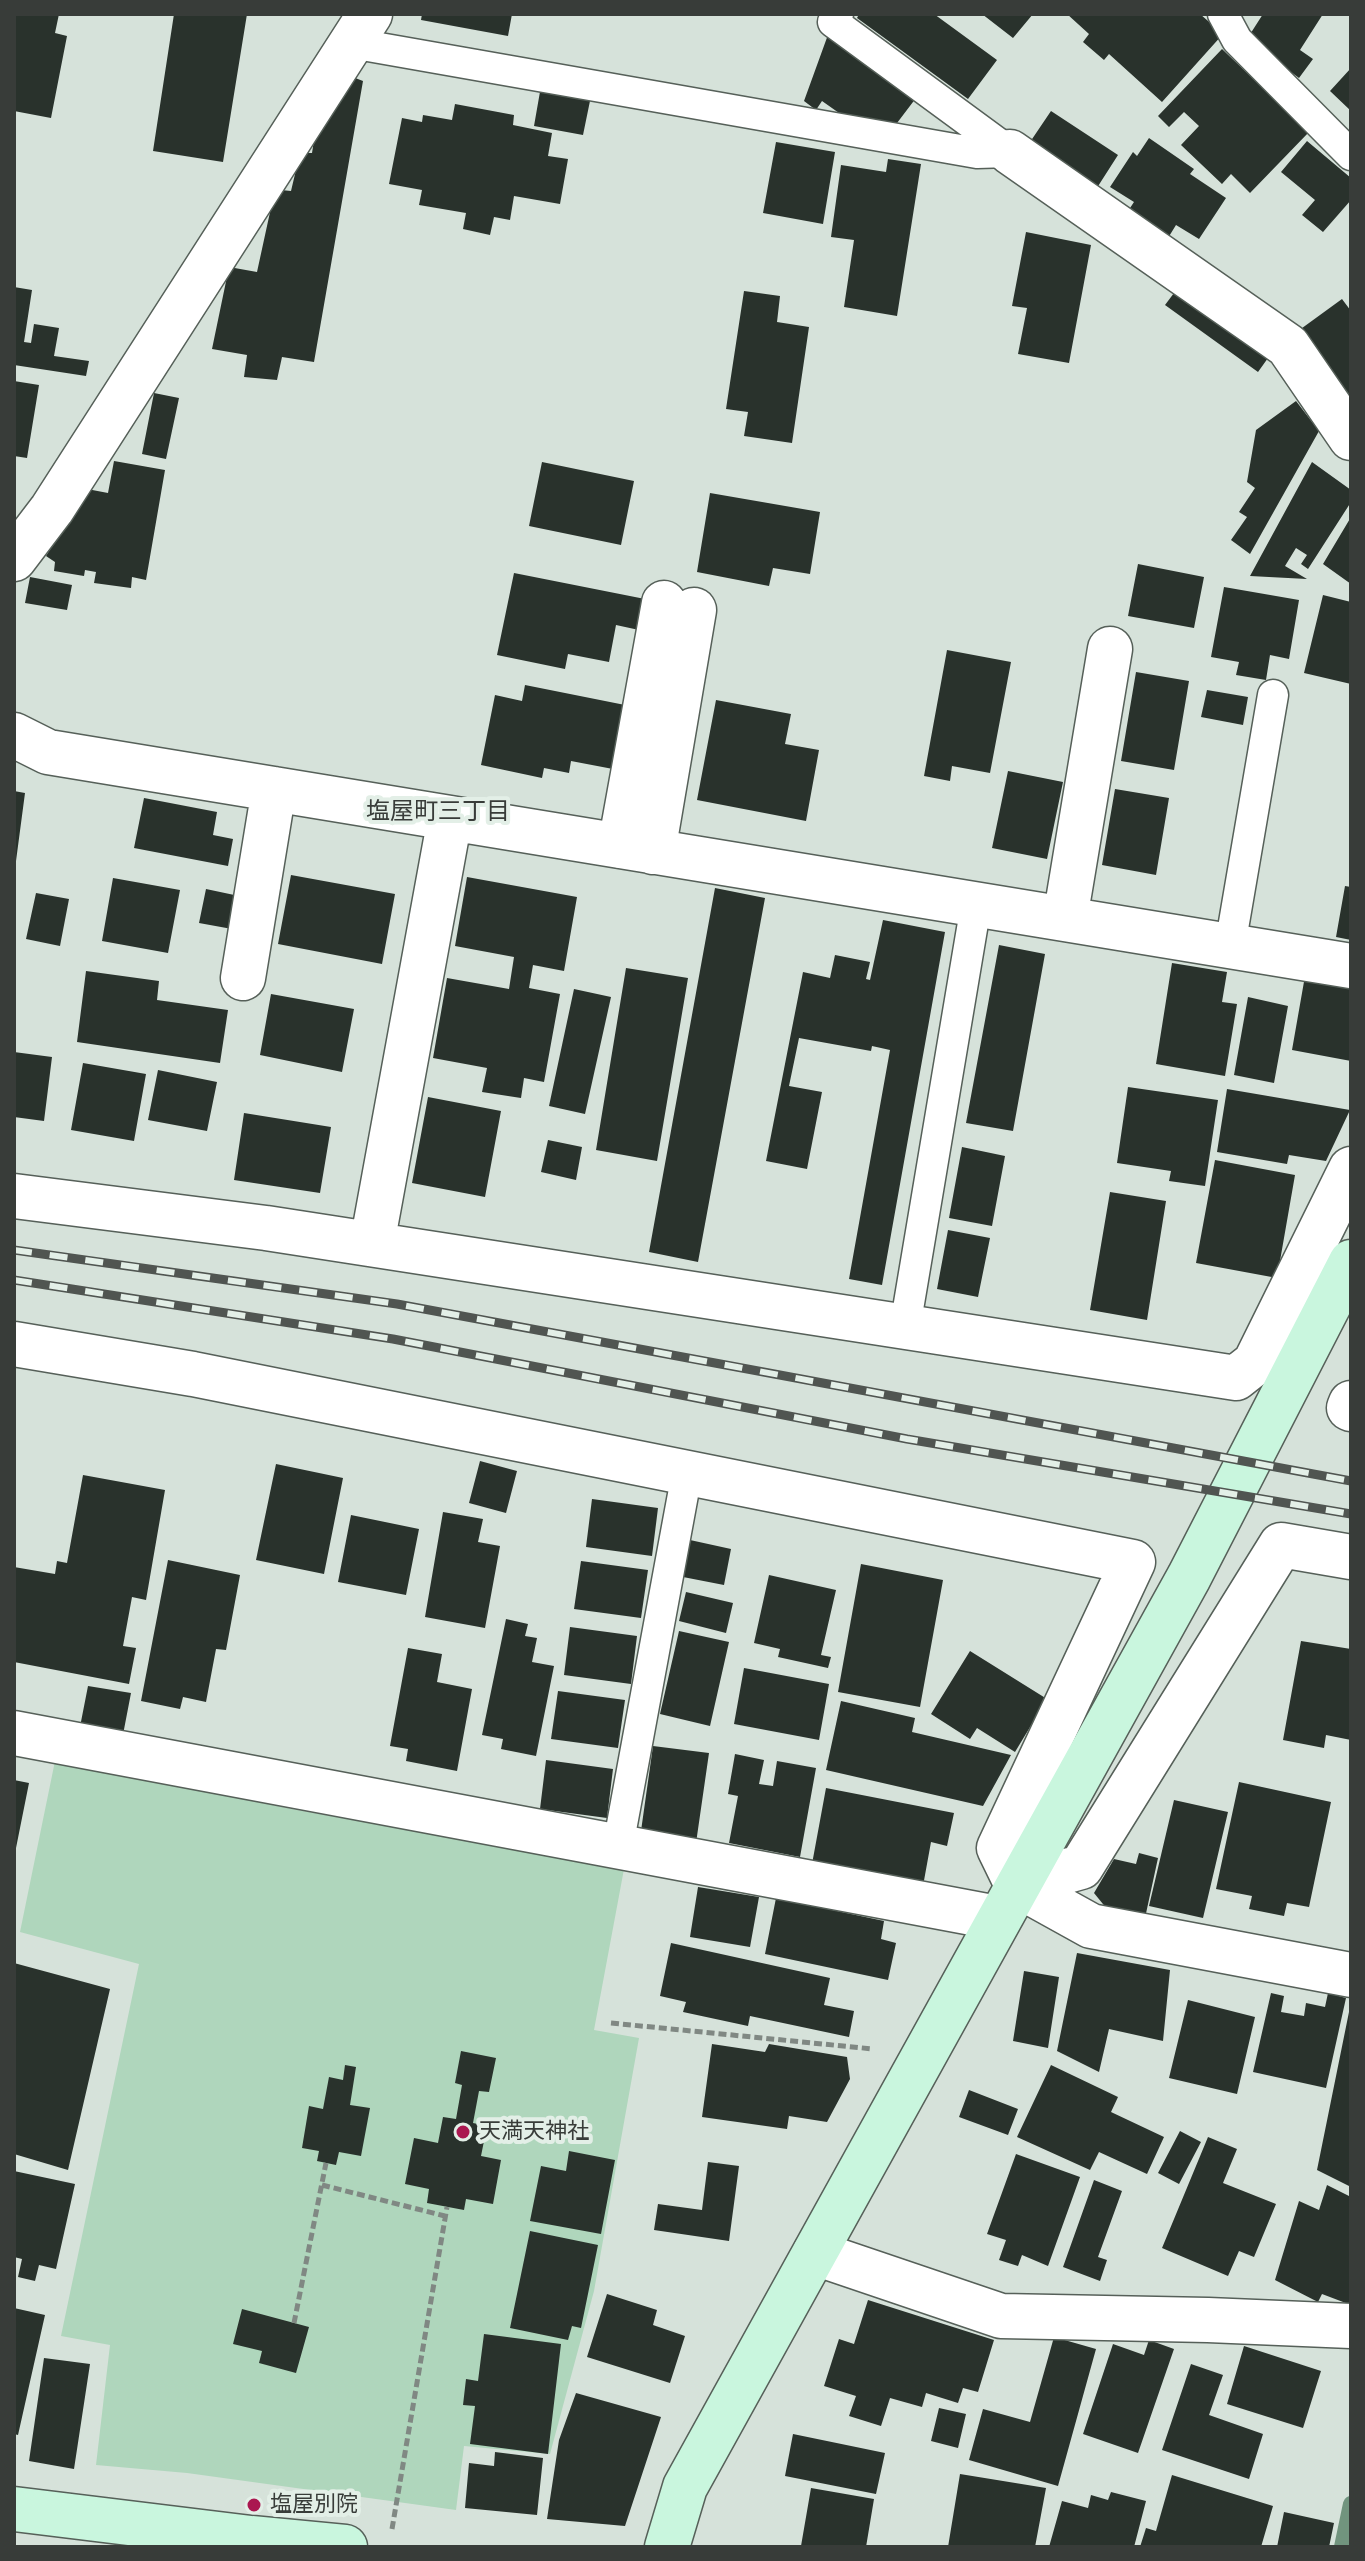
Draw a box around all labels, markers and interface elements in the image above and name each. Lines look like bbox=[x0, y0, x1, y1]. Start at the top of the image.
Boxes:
district label: 塩屋町三丁目 bbox=[366, 798, 510, 826]
place label: 天満天神社 bbox=[479, 2119, 589, 2145]
marker: 天満天神社 bbox=[454, 2123, 472, 2141]
place label: 塩屋別院 bbox=[270, 2492, 358, 2518]
marker: 塩屋別院 bbox=[245, 2496, 263, 2514]

